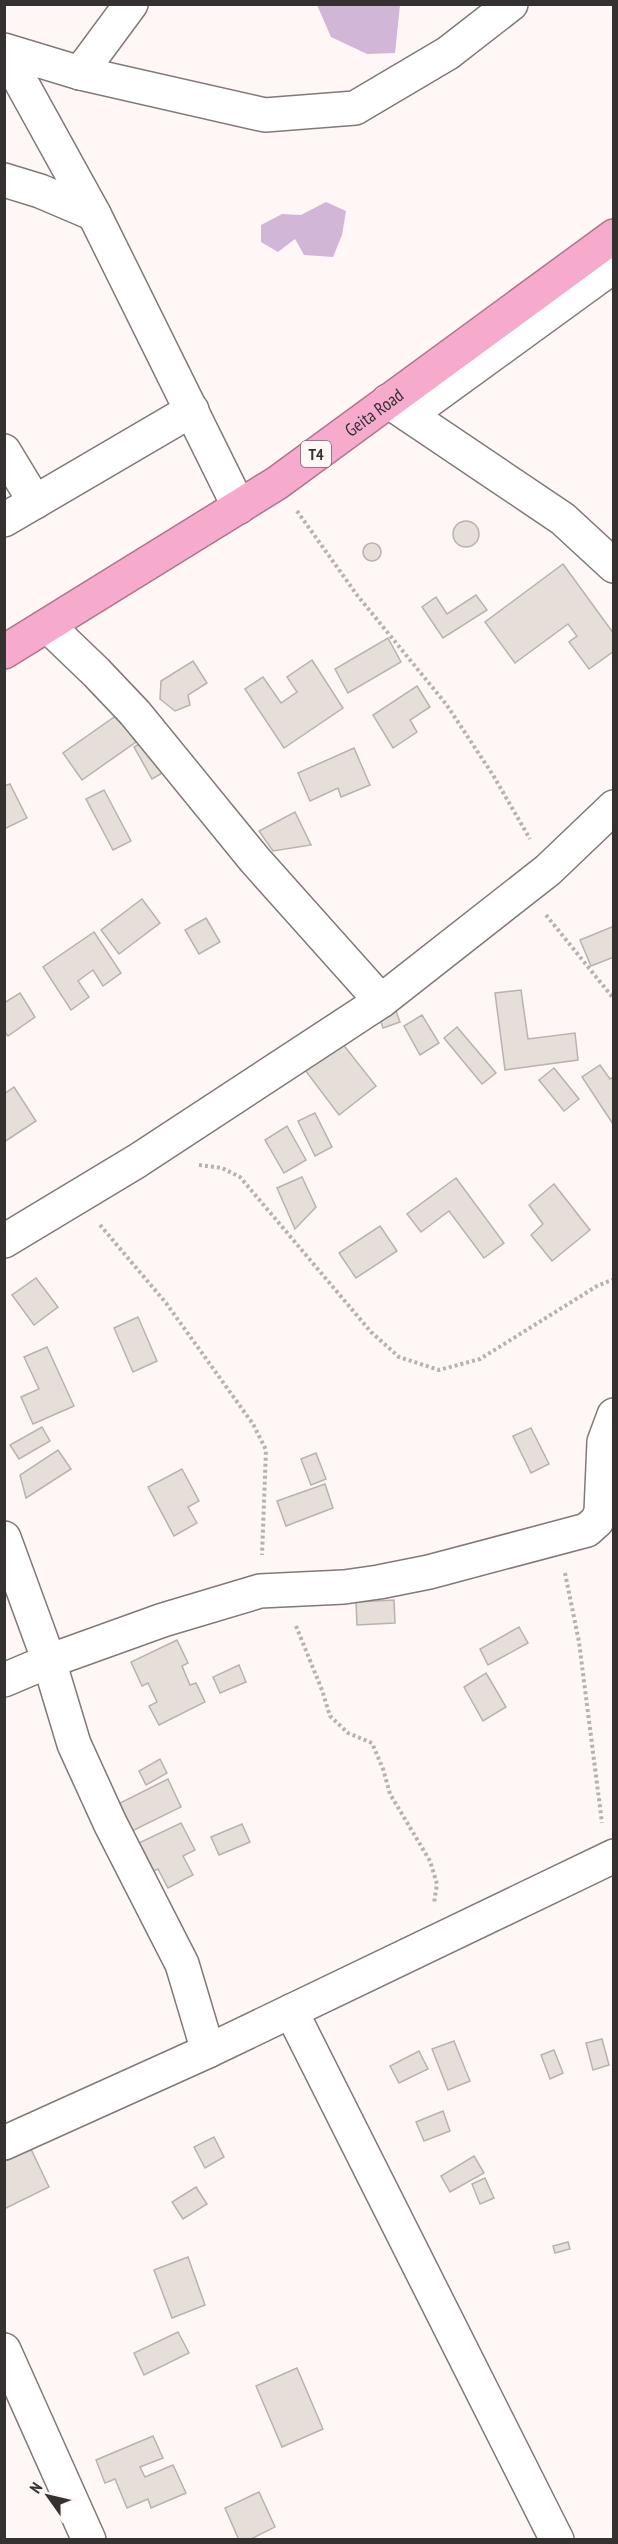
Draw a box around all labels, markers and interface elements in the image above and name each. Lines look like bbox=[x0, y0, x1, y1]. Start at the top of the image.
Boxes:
street label: Geita Road bbox=[340, 383, 408, 441]
road number: T4 bbox=[301, 441, 331, 467]
north arrow bbox=[18, 2466, 78, 2526]
text: N bbox=[25, 2478, 46, 2497]

